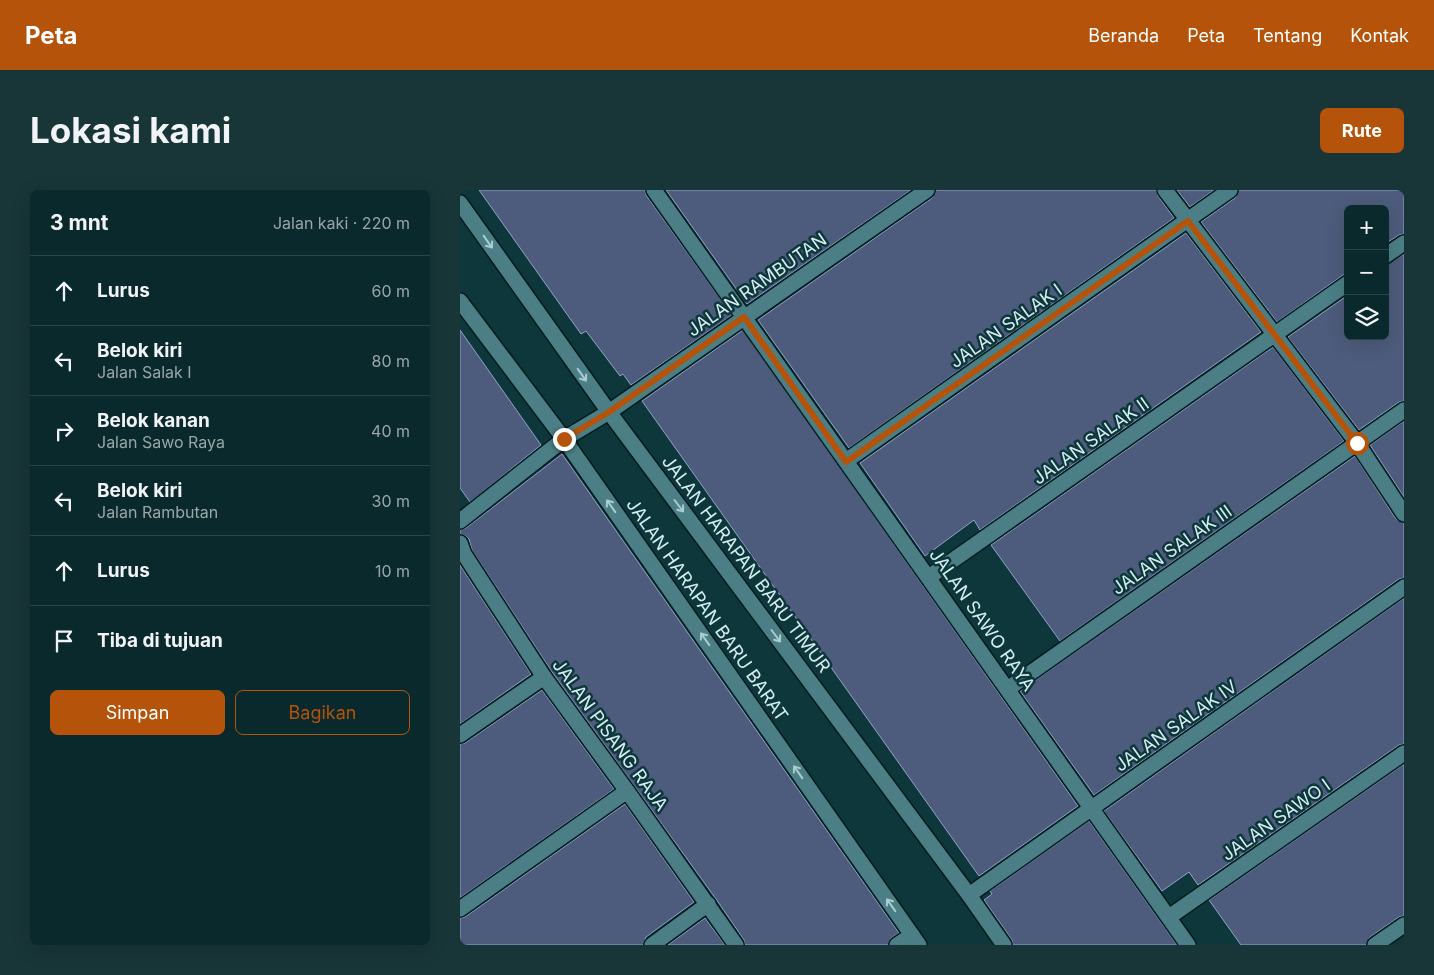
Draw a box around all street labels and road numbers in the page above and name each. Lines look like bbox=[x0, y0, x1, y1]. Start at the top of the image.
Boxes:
street label: JALAN RAMBUTAN bbox=[683, 229, 830, 341]
street label: JALAN SALAK I bbox=[946, 279, 1066, 372]
street label: JALAN SALAK II bbox=[1029, 393, 1153, 488]
street label: JALAN HARAPAN BARU TIMUR bbox=[658, 451, 835, 677]
street label: JALAN HARAPAN BARU BARAT bbox=[622, 494, 793, 725]
street label: JALAN SALAK III bbox=[1108, 500, 1236, 599]
street label: JALAN SAWO RAYA bbox=[925, 544, 1039, 695]
street label: JALAN PISANG RAJA bbox=[548, 655, 672, 815]
street label: JALAN SALAK IV bbox=[1110, 676, 1241, 776]
street label: JALAN SAWO I bbox=[1217, 774, 1334, 865]

